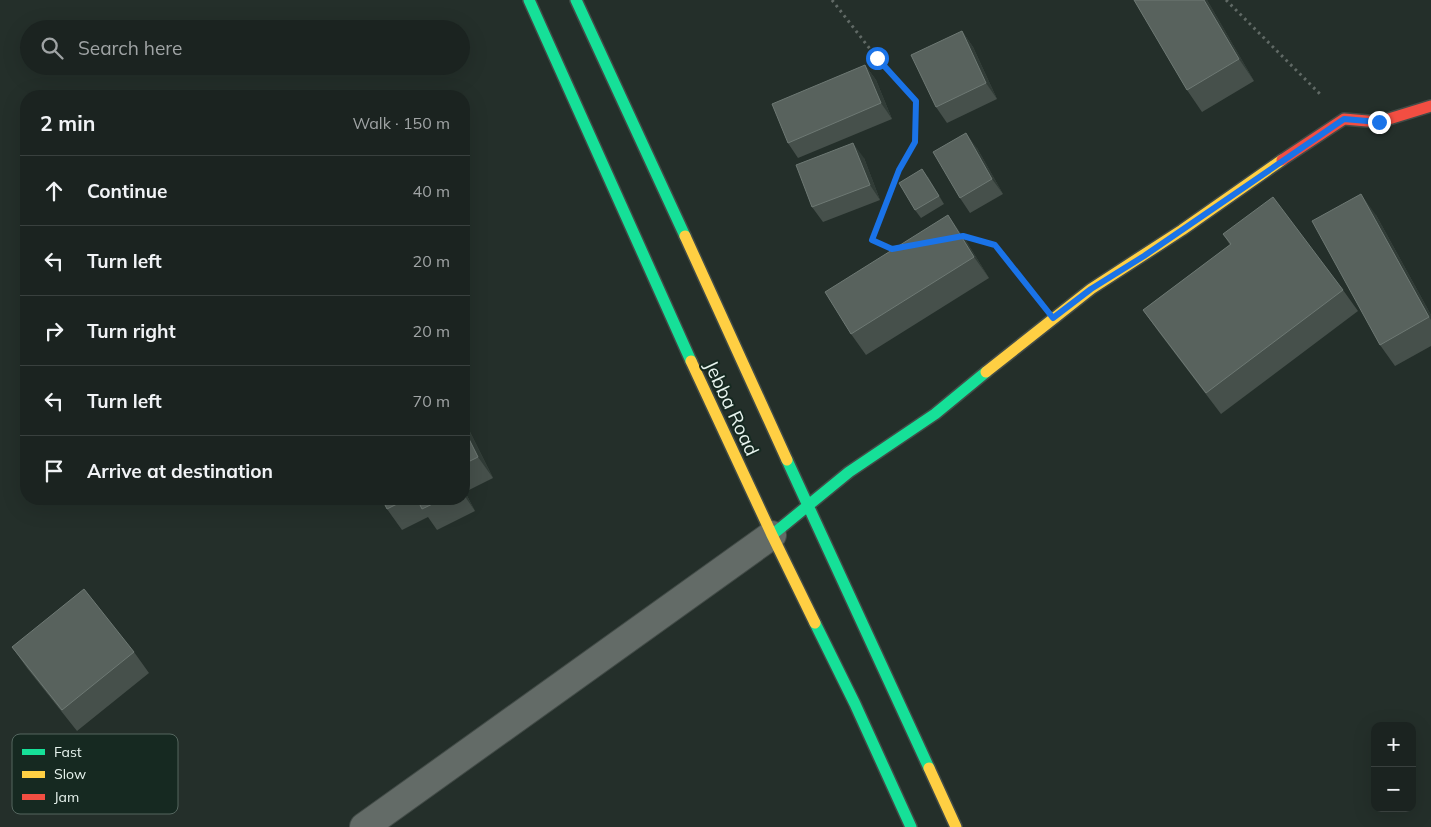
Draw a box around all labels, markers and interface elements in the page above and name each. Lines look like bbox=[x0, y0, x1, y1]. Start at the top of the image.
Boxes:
search box bbox=[20, 20, 470, 75]
icon: search bbox=[38, 34, 66, 62]
text: Search here bbox=[78, 36, 182, 60]
route start bbox=[866, 47, 889, 70]
text: 2 min bbox=[40, 110, 95, 136]
route end bbox=[1368, 111, 1391, 134]
text: Walk · 150 m bbox=[352, 113, 450, 133]
icon: ahead bbox=[40, 177, 68, 205]
text: Continue bbox=[87, 179, 167, 203]
text: 40 m bbox=[413, 181, 450, 201]
icon: left bbox=[40, 247, 68, 275]
text: Turn left bbox=[87, 249, 162, 273]
text: 20 m bbox=[413, 251, 450, 271]
icon: right bbox=[40, 317, 68, 345]
text: Turn right bbox=[87, 319, 176, 343]
text: 20 m bbox=[413, 321, 450, 341]
street label: Jebba Road bbox=[700, 357, 764, 459]
icon: left bbox=[40, 387, 68, 415]
text: Turn left bbox=[87, 389, 162, 413]
text: 70 m bbox=[413, 391, 450, 411]
icon: arrive bbox=[40, 457, 68, 485]
text: Arrive at destination bbox=[87, 459, 273, 483]
map controls bbox=[1371, 722, 1416, 812]
button: + bbox=[1371, 722, 1416, 767]
legend bbox=[12, 734, 178, 814]
text: Fast bbox=[54, 743, 82, 761]
text: Slow bbox=[54, 765, 86, 783]
button: − bbox=[1371, 767, 1416, 812]
text: Jam bbox=[54, 788, 79, 806]

